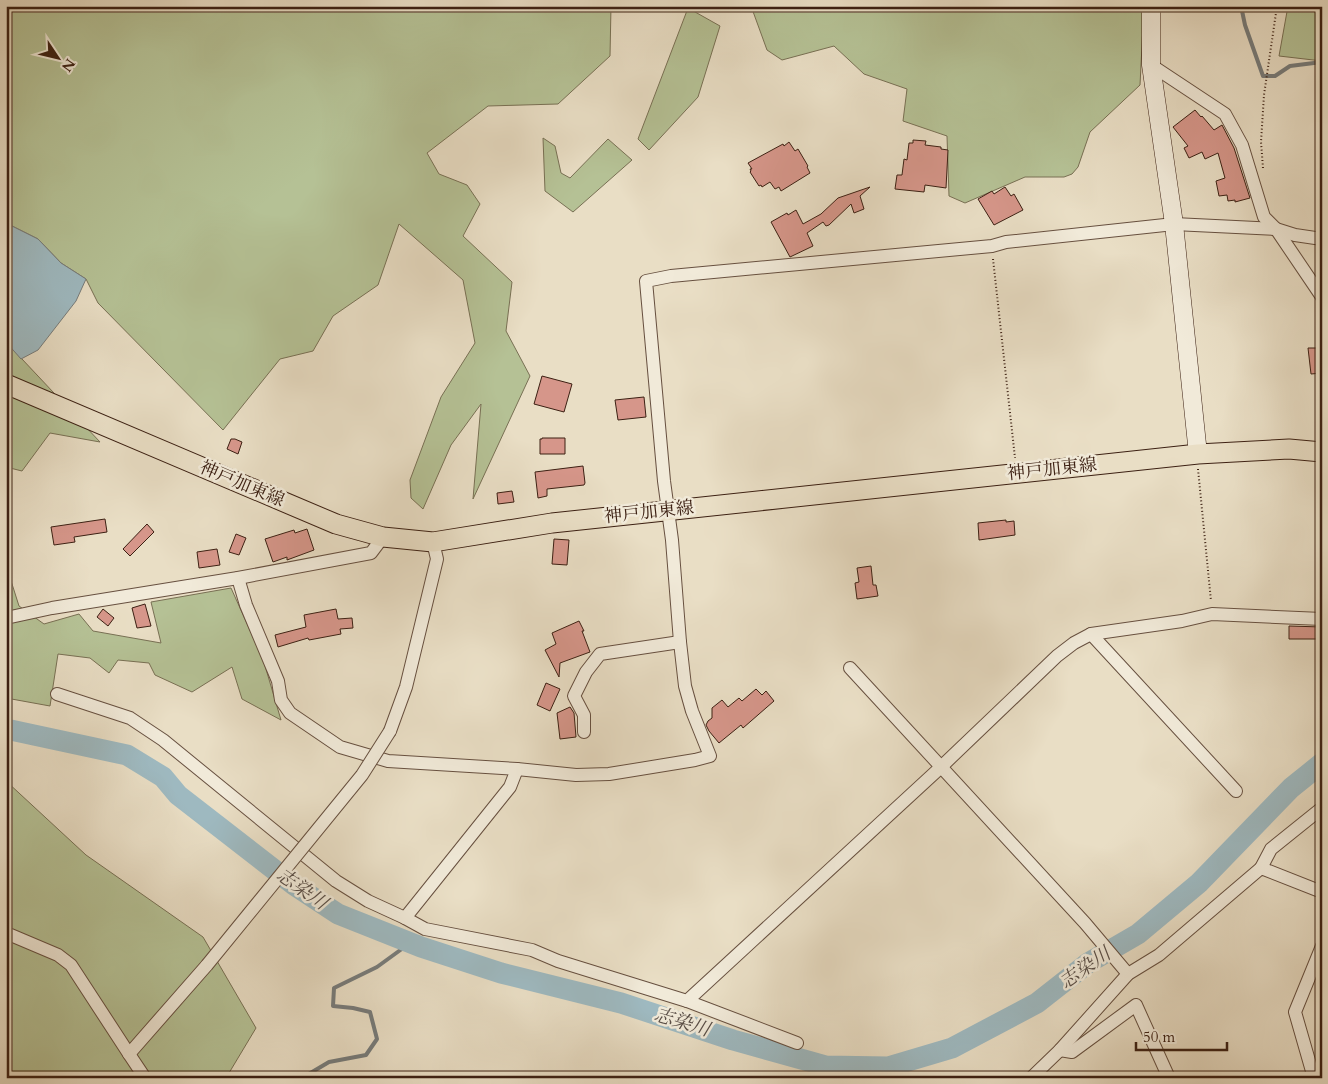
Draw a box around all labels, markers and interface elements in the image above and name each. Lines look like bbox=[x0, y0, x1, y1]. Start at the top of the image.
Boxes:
north arrow bbox=[32, 32, 82, 82]
text: N bbox=[57, 55, 80, 76]
street label: 神戸加東線 bbox=[1006, 452, 1098, 486]
street label: 神戸加東線 bbox=[196, 455, 288, 513]
street label: 神戸加東線 bbox=[603, 495, 695, 529]
water label: 志染川 bbox=[271, 862, 334, 917]
water label: 志染川 bbox=[1054, 940, 1117, 995]
water label: 志染川 bbox=[651, 1001, 715, 1043]
scale bar bbox=[1136, 1019, 1227, 1051]
text: 50 m bbox=[1143, 1027, 1175, 1047]

